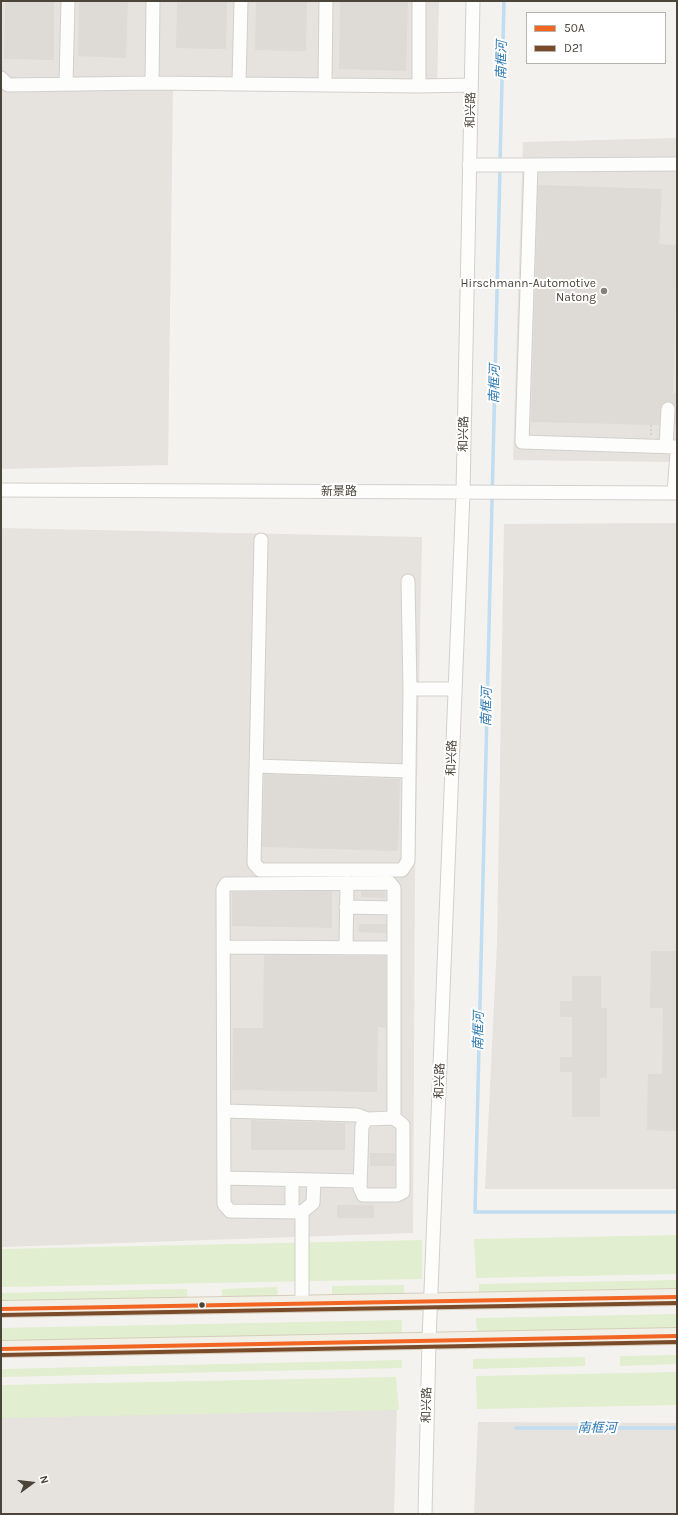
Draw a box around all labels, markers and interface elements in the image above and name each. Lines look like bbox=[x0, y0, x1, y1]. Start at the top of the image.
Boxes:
legend bbox=[526, 12, 666, 64]
text: 50A bbox=[564, 21, 585, 35]
water label: 南框河 bbox=[494, 40, 510, 80]
text: D21 bbox=[564, 41, 583, 55]
street label: 和兴路 bbox=[463, 92, 479, 128]
place label: Hirschmann-Automotive Natong bbox=[461, 277, 596, 305]
marker: Hirschmann-Automotive Natong bbox=[599, 286, 609, 296]
water label: 南框河 bbox=[487, 364, 503, 404]
street label: 和兴路 bbox=[456, 416, 472, 452]
street label: 新景路 bbox=[321, 485, 357, 499]
water label: 南框河 bbox=[479, 687, 495, 727]
street label: 和兴路 bbox=[444, 740, 460, 776]
water label: 南框河 bbox=[471, 1011, 487, 1051]
street label: 和兴路 bbox=[432, 1063, 448, 1099]
unlabelled marker bbox=[197, 1300, 207, 1310]
street label: 和兴路 bbox=[419, 1387, 435, 1423]
water label: 南框河 bbox=[578, 1420, 616, 1436]
north arrow bbox=[12, 1463, 52, 1503]
text: N bbox=[37, 1474, 51, 1485]

